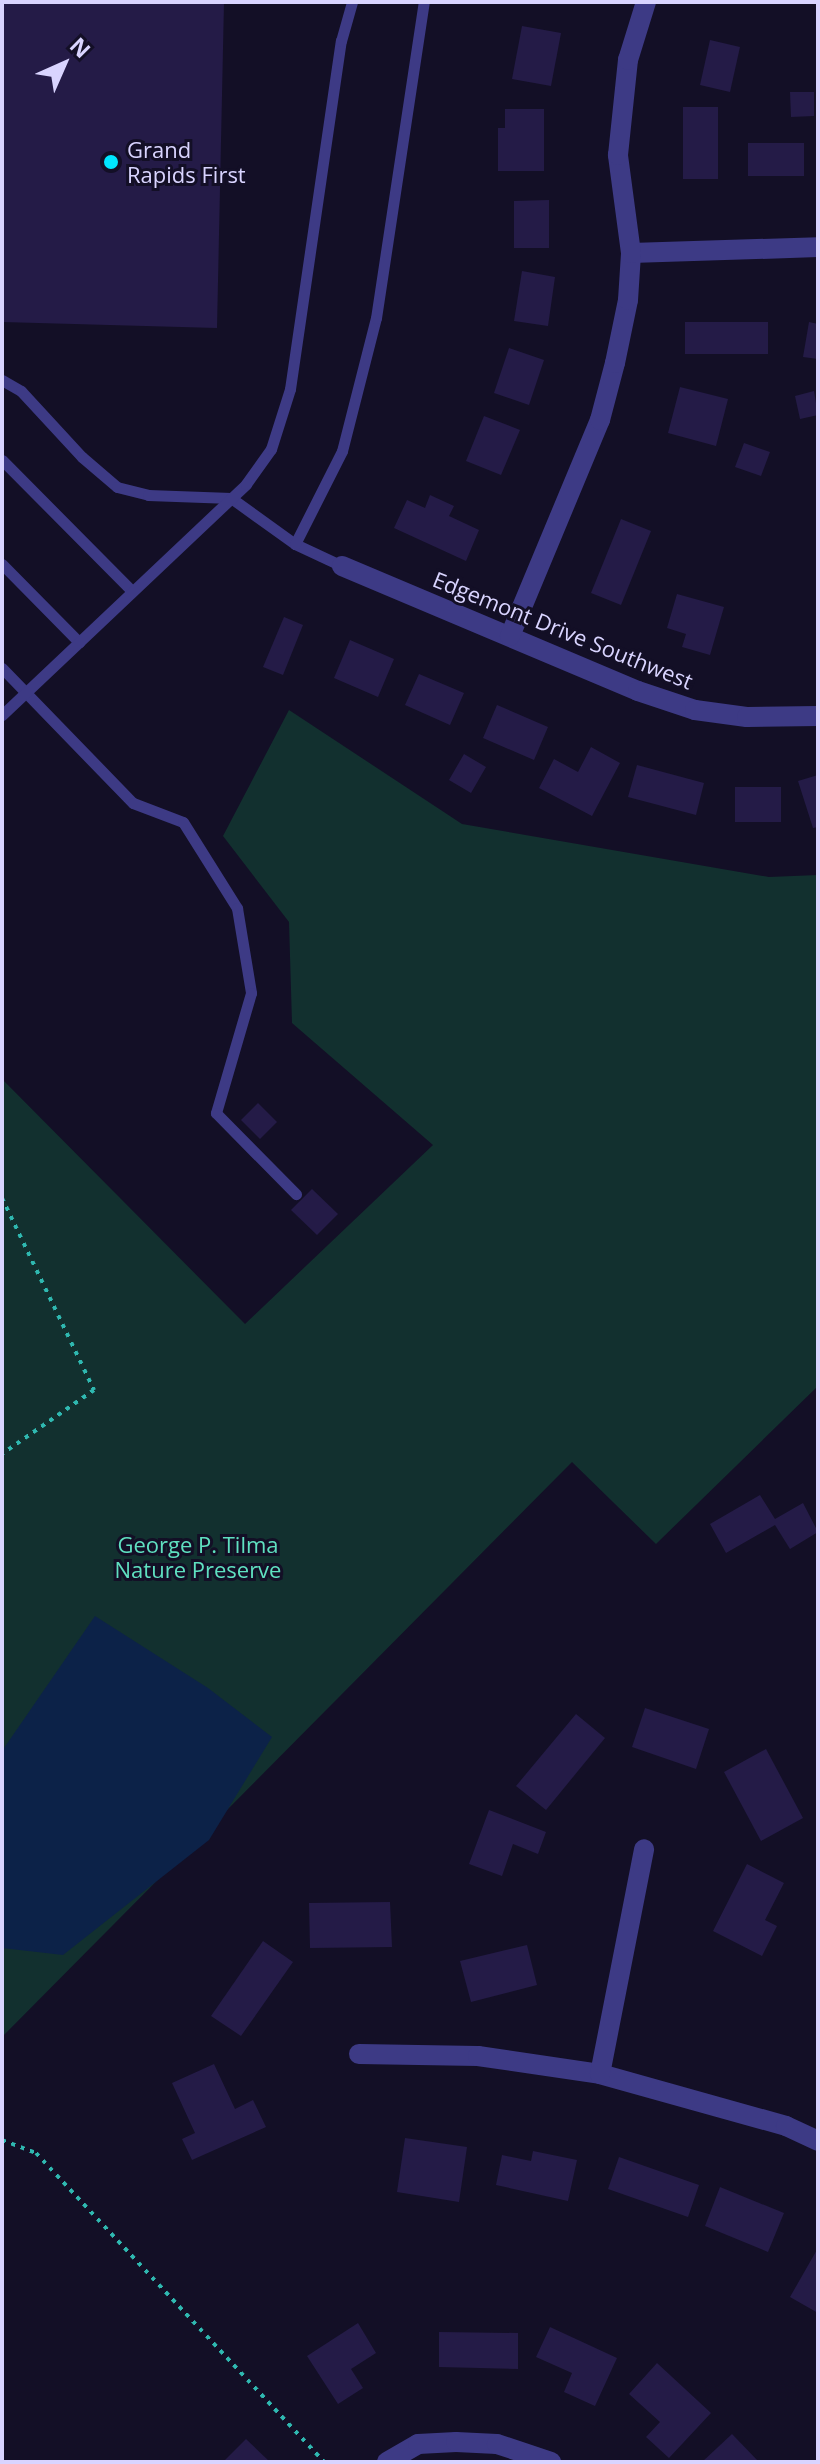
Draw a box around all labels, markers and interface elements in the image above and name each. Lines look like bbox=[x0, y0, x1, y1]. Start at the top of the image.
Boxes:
north arrow bbox=[24, 24, 104, 104]
text: N bbox=[64, 30, 98, 64]
place label: Grand Rapids First bbox=[127, 136, 246, 188]
marker: Grand Rapids First bbox=[102, 153, 120, 171]
street label: Edgemont Drive Southwest bbox=[429, 566, 697, 694]
park label: George P. Tilma Nature Preserve bbox=[115, 1531, 281, 1582]

